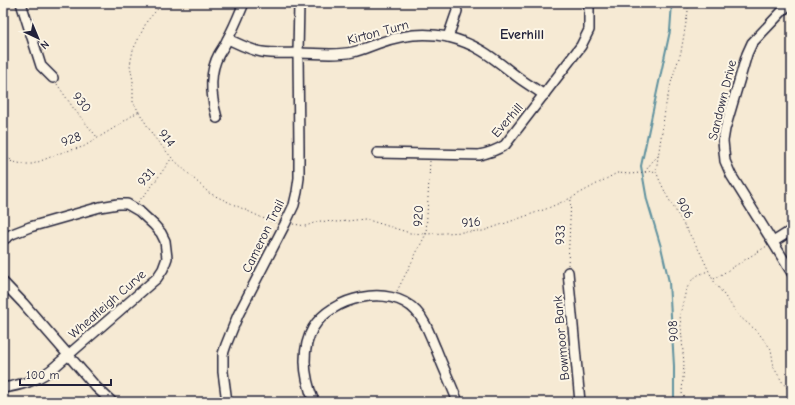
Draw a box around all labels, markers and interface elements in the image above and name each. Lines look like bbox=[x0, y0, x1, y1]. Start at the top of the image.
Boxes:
street label: Kirton Turn bbox=[346, 17, 410, 47]
north arrow bbox=[18, 18, 58, 58]
district label: Everhill bbox=[500, 26, 544, 43]
text: N bbox=[37, 38, 52, 52]
street label: Sandown Drive bbox=[705, 58, 739, 142]
street label: 930 bbox=[70, 89, 95, 115]
street label: Everhill bbox=[488, 100, 526, 140]
street label: 914 bbox=[155, 126, 179, 150]
street label: 928 bbox=[59, 128, 83, 150]
street label: 931 bbox=[134, 165, 158, 189]
street label: 906 bbox=[673, 195, 697, 221]
street label: Cameron Trail bbox=[239, 197, 287, 275]
street label: 920 bbox=[410, 205, 426, 227]
street label: 916 bbox=[461, 214, 481, 230]
street label: 933 bbox=[552, 225, 568, 245]
street label: Wheatleigh Curve bbox=[65, 266, 149, 342]
street label: Bowmoor Bank bbox=[550, 294, 572, 381]
street label: 908 bbox=[665, 319, 681, 342]
scale bar bbox=[20, 361, 111, 387]
text: 100 m bbox=[26, 368, 59, 382]

